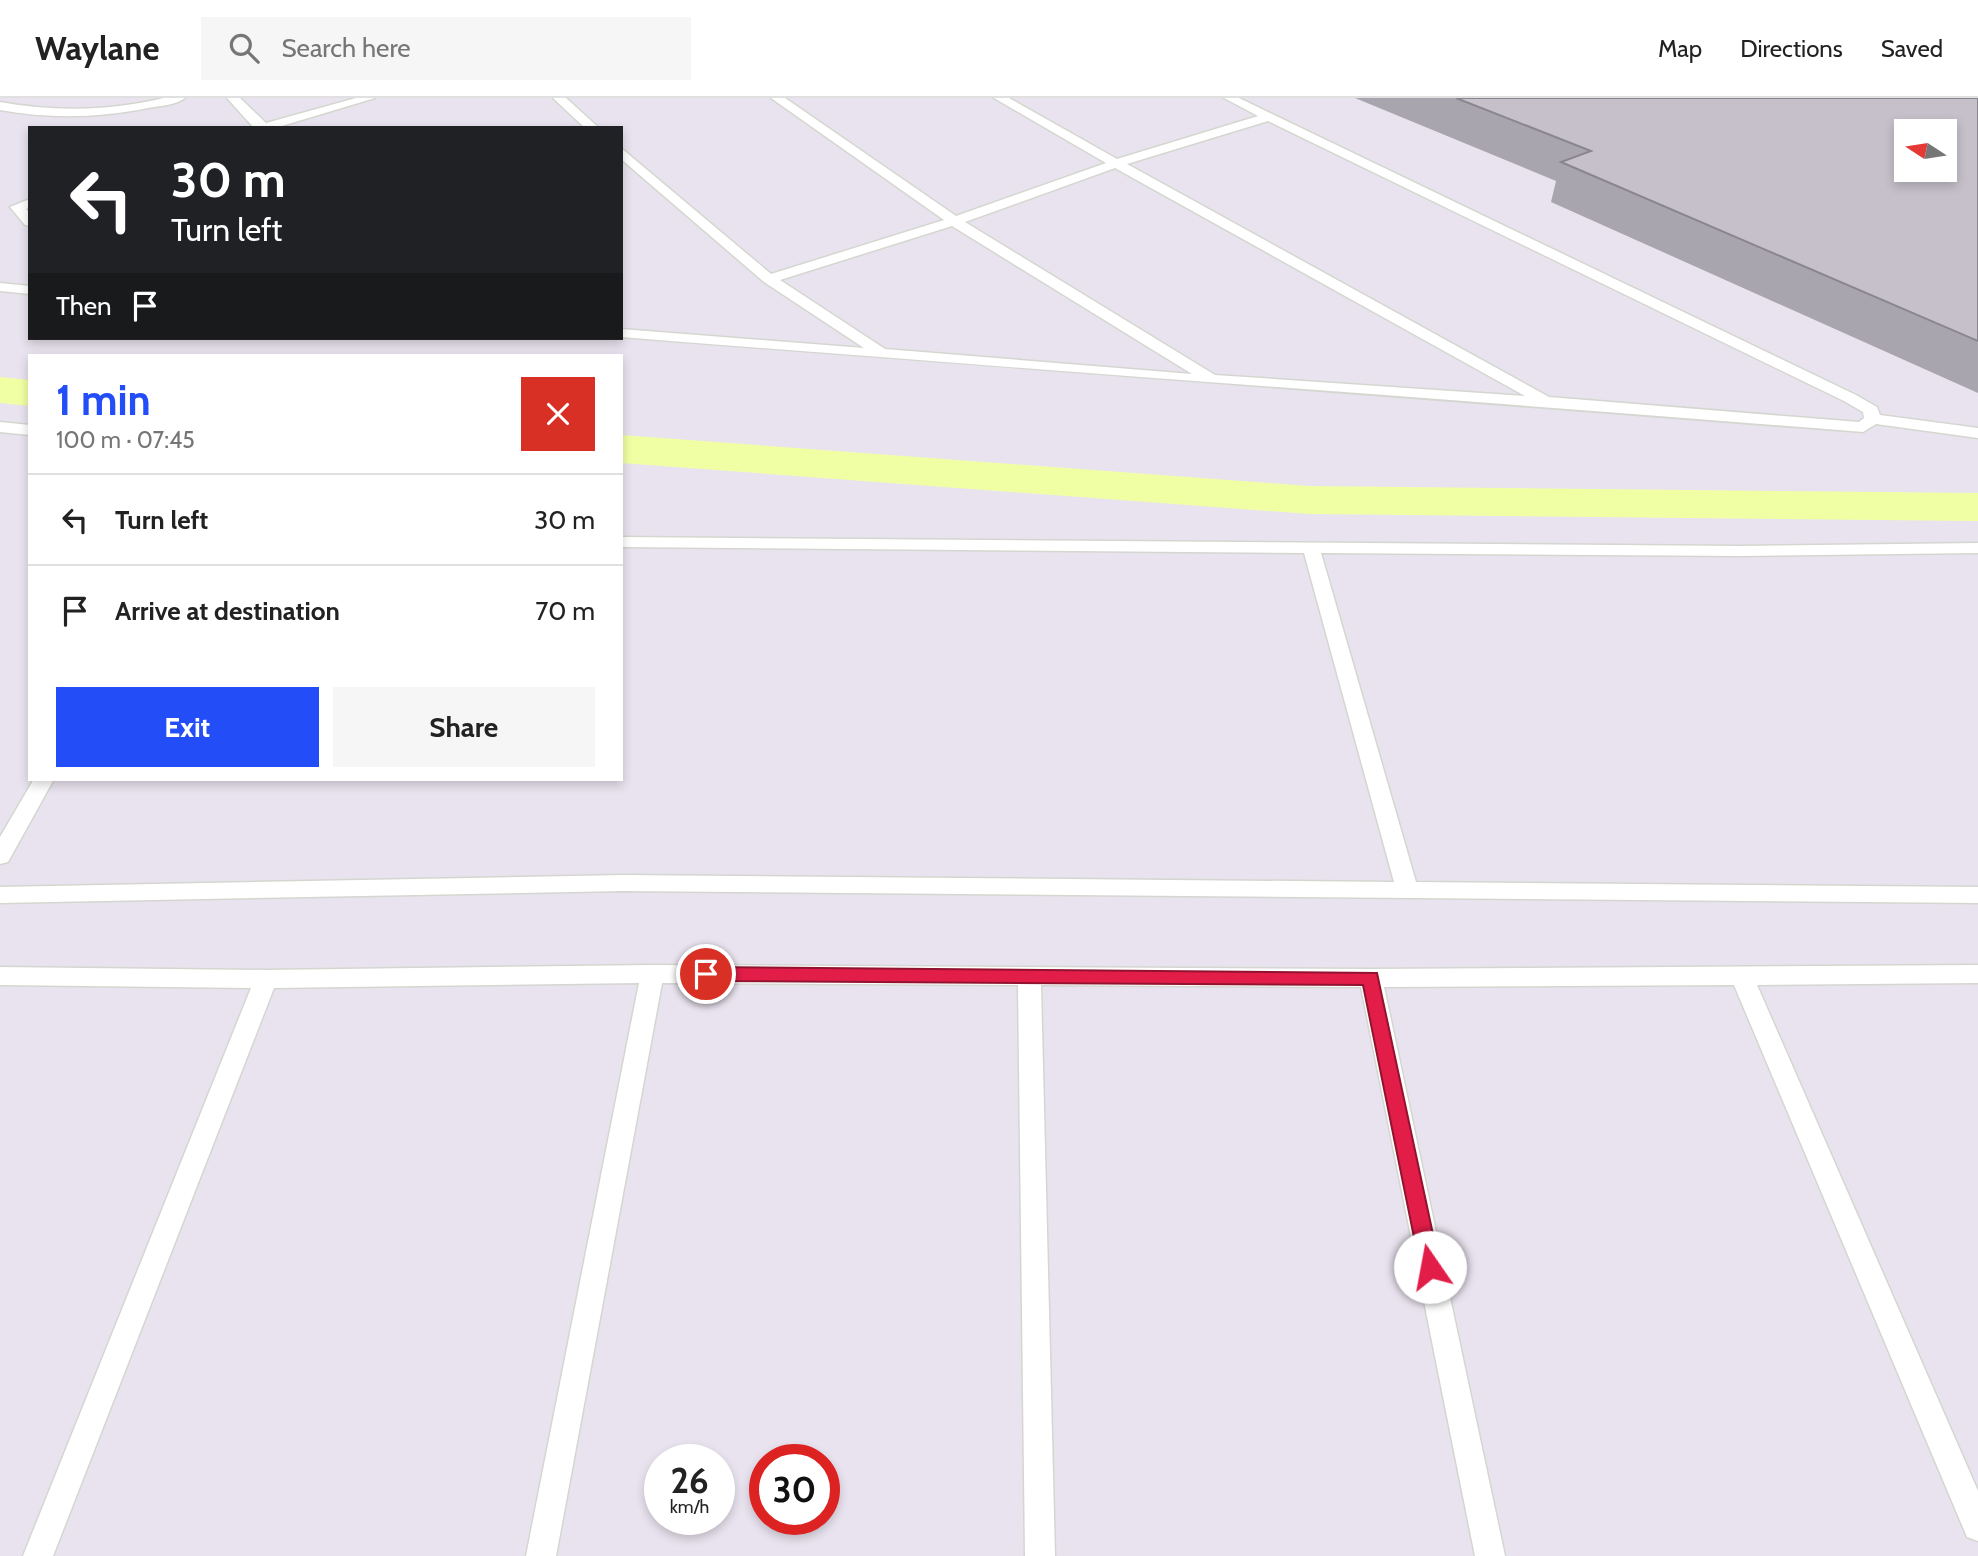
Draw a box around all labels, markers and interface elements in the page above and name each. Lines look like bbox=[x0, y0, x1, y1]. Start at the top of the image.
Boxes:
search box bbox=[201, 17, 691, 80]
text: Waylane bbox=[35, 28, 159, 68]
icon: search bbox=[225, 29, 263, 67]
text: Search here bbox=[281, 32, 411, 64]
text: Map bbox=[1658, 34, 1702, 63]
text: Directions bbox=[1740, 34, 1843, 63]
text: Saved bbox=[1881, 34, 1943, 63]
north arrow bbox=[1894, 119, 1956, 182]
map controls bbox=[1894, 119, 1957, 182]
text: 30 m bbox=[171, 150, 286, 209]
icon: left bbox=[56, 154, 147, 245]
text: Turn left bbox=[171, 210, 282, 249]
icon: arrive bbox=[126, 287, 164, 325]
text: Then bbox=[56, 290, 112, 322]
text: 1 min bbox=[56, 374, 151, 426]
button: close bbox=[521, 377, 595, 451]
text: 100 m · 07:45 bbox=[56, 426, 195, 454]
icon: left bbox=[56, 501, 94, 539]
text: Turn left bbox=[115, 504, 208, 536]
text: 30 m bbox=[534, 504, 595, 536]
icon: arrive bbox=[56, 592, 94, 630]
text: Arrive at destination bbox=[115, 595, 340, 627]
text: 70 m bbox=[535, 595, 595, 627]
button: Exit bbox=[56, 687, 319, 767]
button: Share bbox=[333, 687, 595, 767]
pin bbox=[676, 944, 736, 1004]
icon: arrive bbox=[687, 955, 725, 993]
position arrow bbox=[1393, 1230, 1467, 1304]
speed limit sign: 30 bbox=[749, 1444, 840, 1535]
text: 26 bbox=[670, 1459, 709, 1502]
text: km/h bbox=[670, 1496, 709, 1518]

